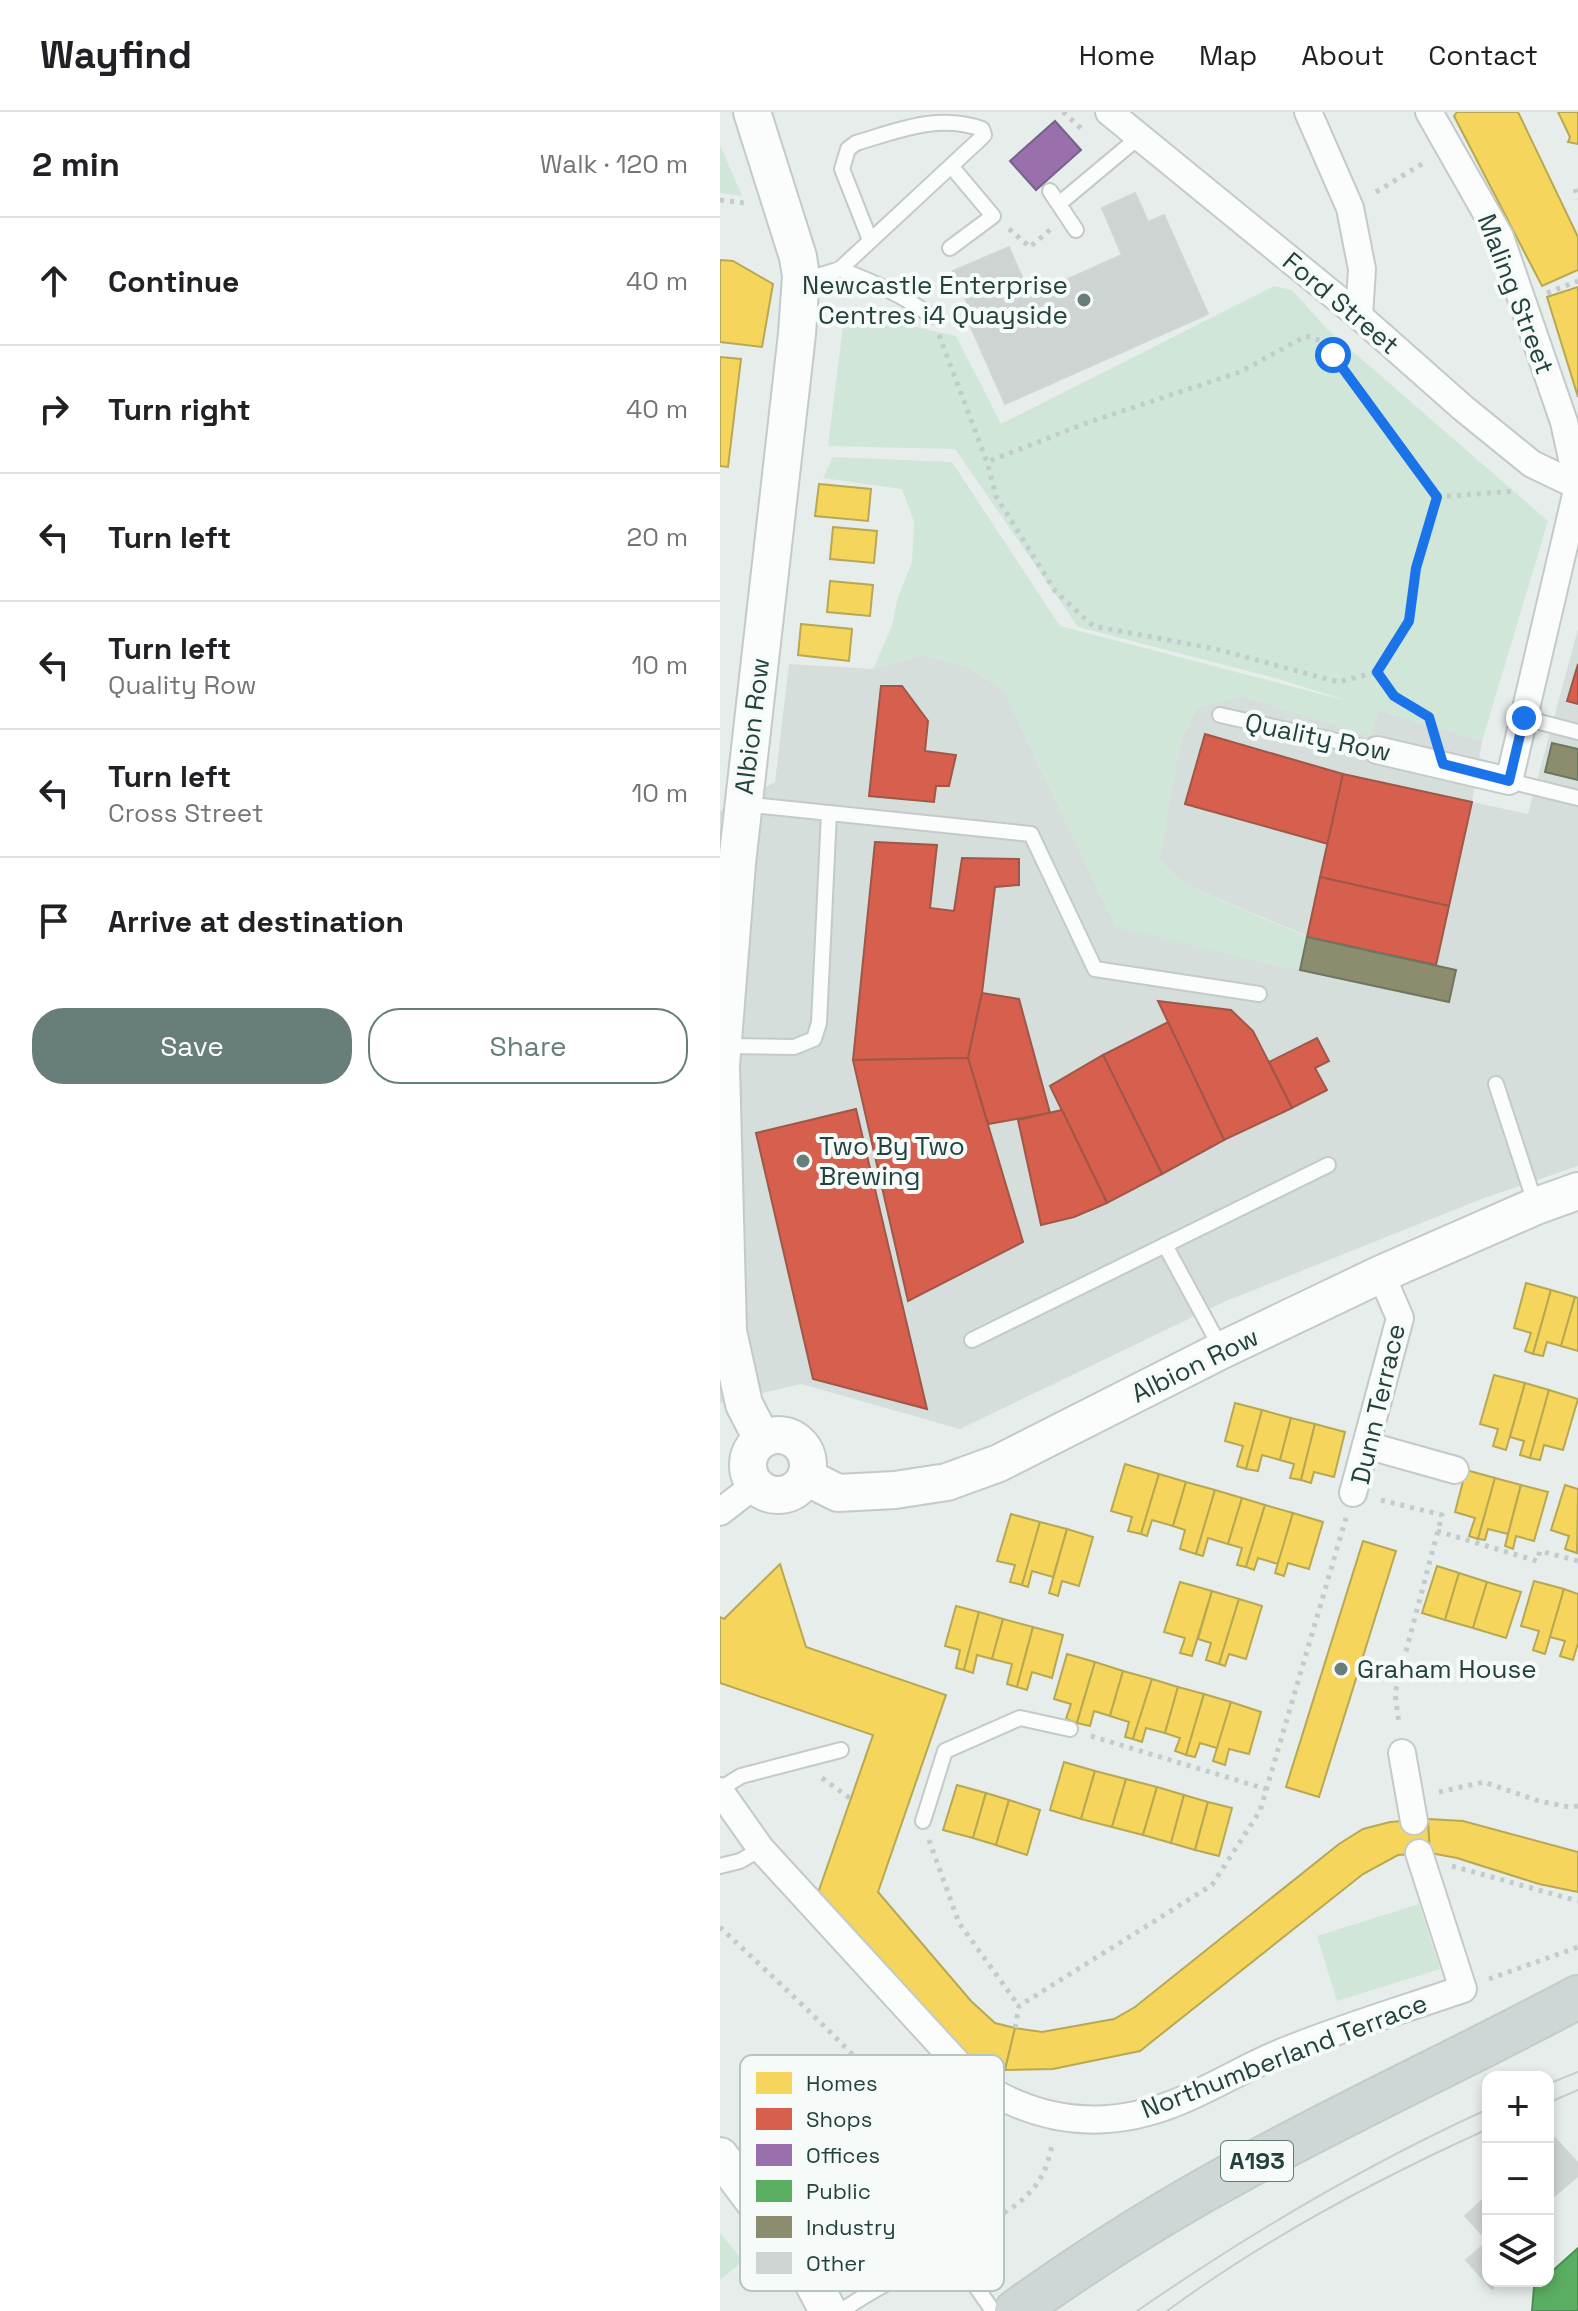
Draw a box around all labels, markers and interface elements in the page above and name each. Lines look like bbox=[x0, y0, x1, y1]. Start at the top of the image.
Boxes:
text: Wayfind bbox=[40, 31, 192, 79]
text: Home bbox=[1079, 37, 1155, 73]
text: Map bbox=[1199, 37, 1257, 73]
text: About bbox=[1301, 37, 1384, 73]
text: Contact bbox=[1428, 37, 1538, 73]
text: 2 min bbox=[32, 143, 120, 186]
text: Walk · 120 m bbox=[540, 147, 688, 181]
street label: Maling Street bbox=[1470, 209, 1562, 379]
street label: Ford Street bbox=[1276, 244, 1406, 362]
icon: ahead bbox=[32, 259, 76, 303]
text: Continue bbox=[108, 262, 239, 301]
text: 40 m bbox=[626, 264, 688, 298]
place label: Newcastle Enterprise Centres i4 Quayside bbox=[802, 268, 1068, 332]
marker: Newcastle Enterprise Centres i4 Quayside bbox=[1075, 291, 1093, 309]
route start bbox=[1315, 337, 1351, 373]
icon: right bbox=[32, 387, 76, 431]
text: Turn right bbox=[108, 390, 251, 429]
text: 40 m bbox=[626, 392, 688, 426]
icon: left bbox=[32, 515, 76, 559]
text: Turn left bbox=[108, 518, 231, 557]
text: 20 m bbox=[627, 520, 688, 554]
text: Turn left bbox=[108, 629, 231, 668]
icon: left bbox=[32, 643, 76, 687]
text: 10 m bbox=[631, 648, 688, 682]
street label: Albion Row bbox=[727, 656, 777, 796]
text: Quality Row bbox=[108, 668, 257, 702]
route end bbox=[1506, 700, 1542, 736]
street label: Quality Row bbox=[1242, 705, 1394, 769]
text: Turn left bbox=[108, 757, 231, 796]
icon: left bbox=[32, 771, 76, 815]
text: 10 m bbox=[631, 776, 688, 810]
text: Cross Street bbox=[108, 796, 264, 830]
icon: arrive bbox=[32, 899, 76, 943]
text: Arrive at destination bbox=[108, 902, 404, 941]
button: Save bbox=[32, 1008, 352, 1084]
button: Share bbox=[368, 1008, 688, 1084]
place label: Two By Two Brewing bbox=[819, 1129, 965, 1193]
marker: Two By Two Brewing bbox=[794, 1152, 812, 1170]
street label: Albion Row bbox=[1126, 1320, 1264, 1410]
street label: Dunn Terrace bbox=[1343, 1320, 1413, 1488]
place label: Graham House bbox=[1357, 1652, 1537, 1686]
marker: Graham House bbox=[1332, 1660, 1350, 1678]
street label: Northumberland Terrace bbox=[1136, 1986, 1432, 2126]
legend bbox=[740, 2055, 1004, 2291]
text: Homes bbox=[806, 2069, 878, 2097]
map controls bbox=[1482, 2071, 1554, 2287]
button: + bbox=[1482, 2071, 1554, 2143]
text: Shops bbox=[806, 2105, 872, 2133]
text: Offices bbox=[806, 2141, 880, 2169]
road number: A193 bbox=[1221, 2141, 1293, 2181]
button: − bbox=[1482, 2143, 1554, 2215]
text: Public bbox=[806, 2177, 871, 2205]
text: Industry bbox=[806, 2213, 896, 2241]
button: layers bbox=[1482, 2215, 1554, 2287]
text: Other bbox=[806, 2249, 866, 2277]

